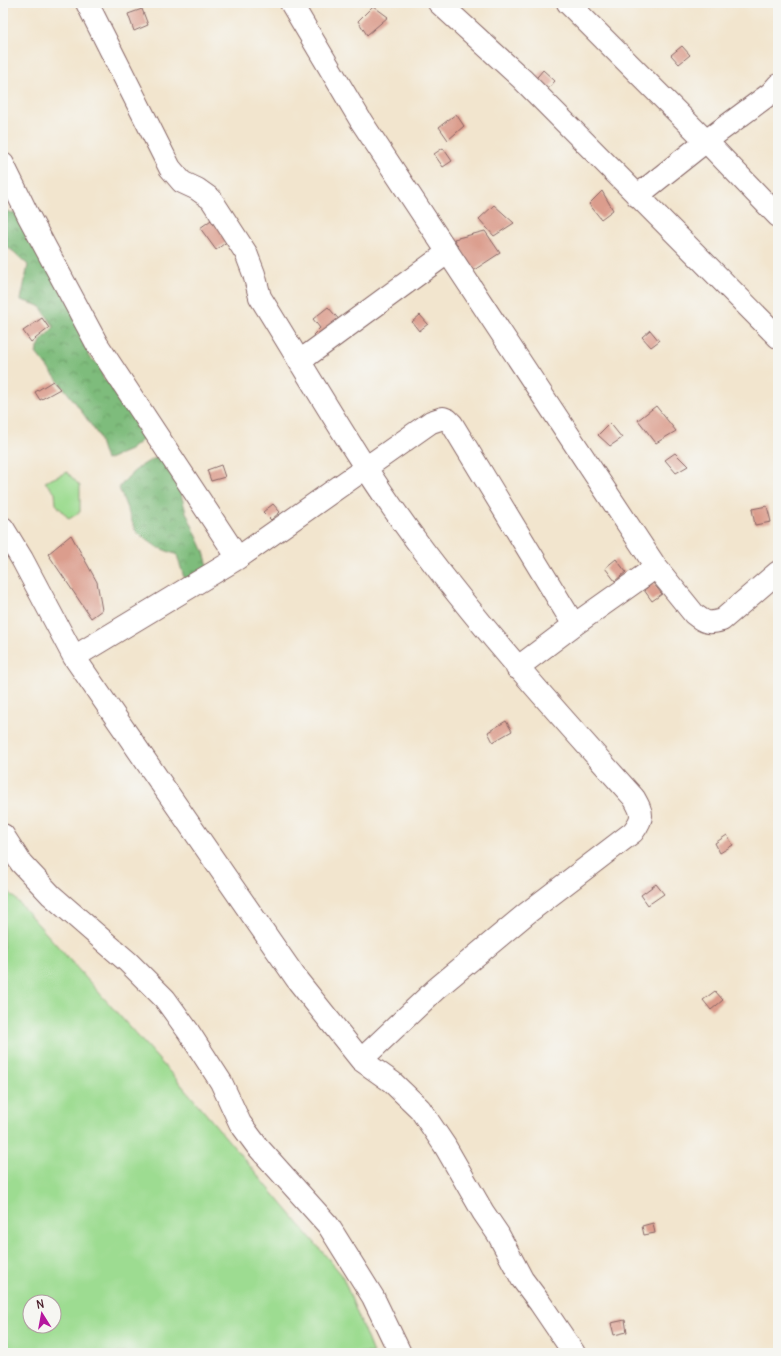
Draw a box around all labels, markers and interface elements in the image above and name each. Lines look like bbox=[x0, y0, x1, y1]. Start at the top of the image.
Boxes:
north arrow bbox=[22, 1294, 62, 1334]
text: N bbox=[35, 1297, 45, 1312]

